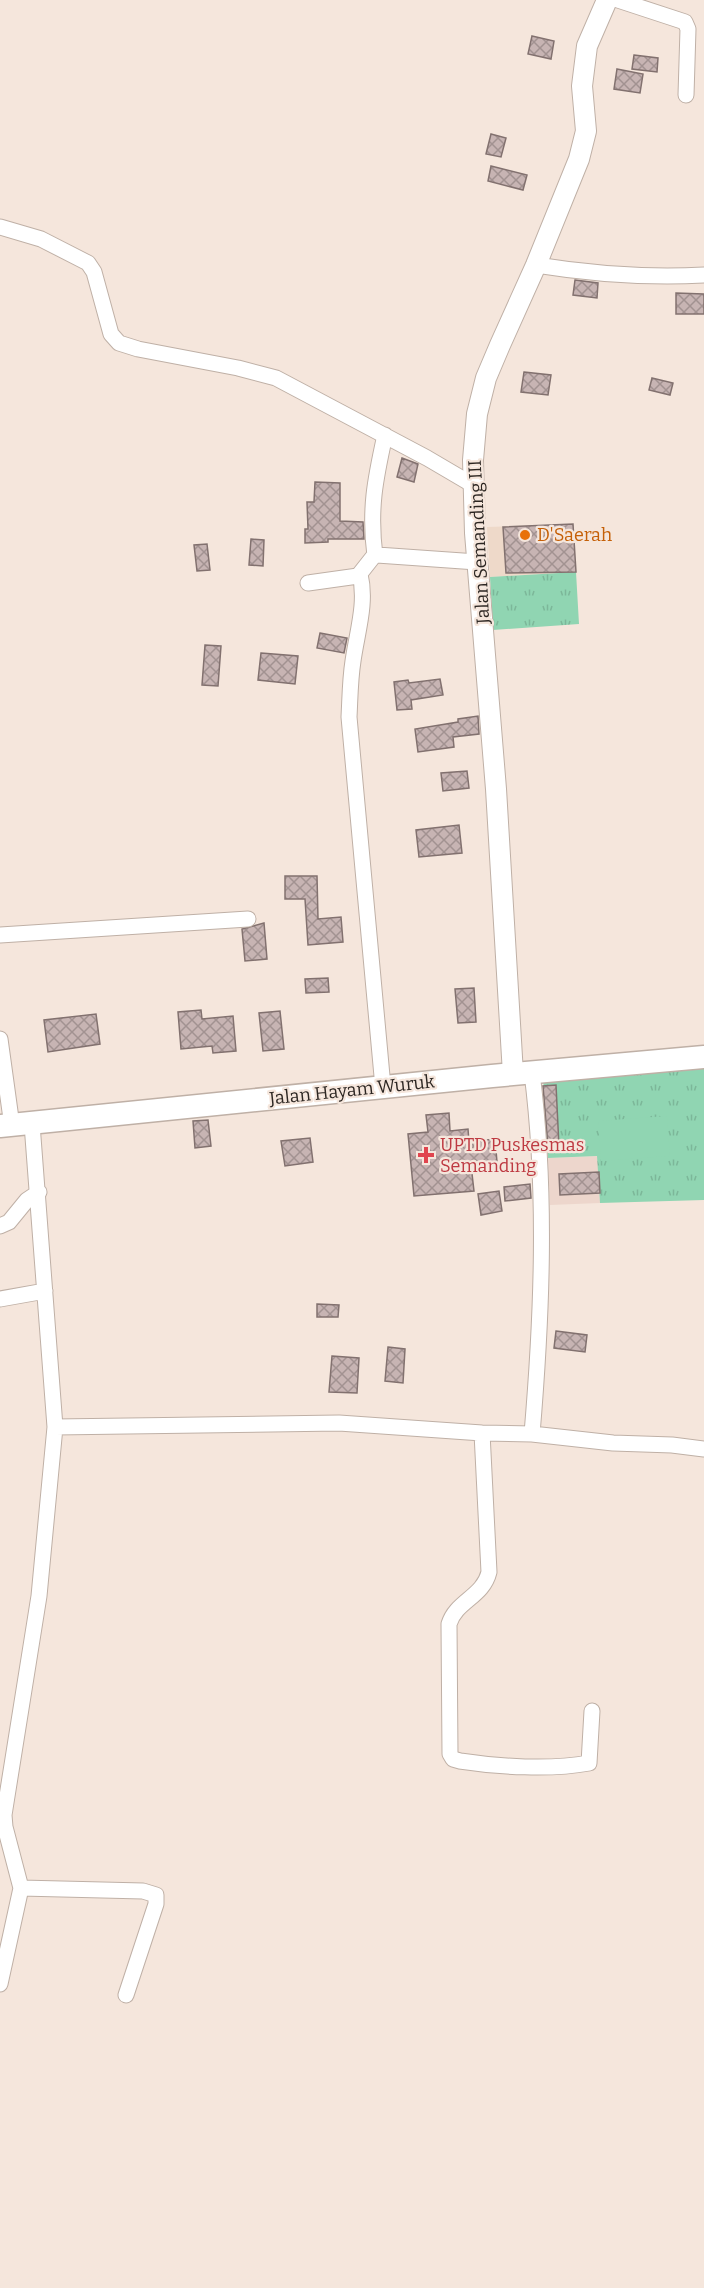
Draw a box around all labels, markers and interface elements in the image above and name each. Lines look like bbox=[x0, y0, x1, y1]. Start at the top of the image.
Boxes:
street label: Jalan Semanding III bbox=[464, 459, 494, 626]
place label: D'Saerah bbox=[537, 524, 612, 546]
marker: D'Saerah bbox=[518, 528, 532, 542]
street label: Jalan Hayam Wuruk bbox=[267, 1070, 437, 1110]
place label: UPTD Puskesmas Semanding bbox=[440, 1134, 584, 1177]
marker: UPTD Puskesmas Semanding bbox=[417, 1146, 435, 1164]

